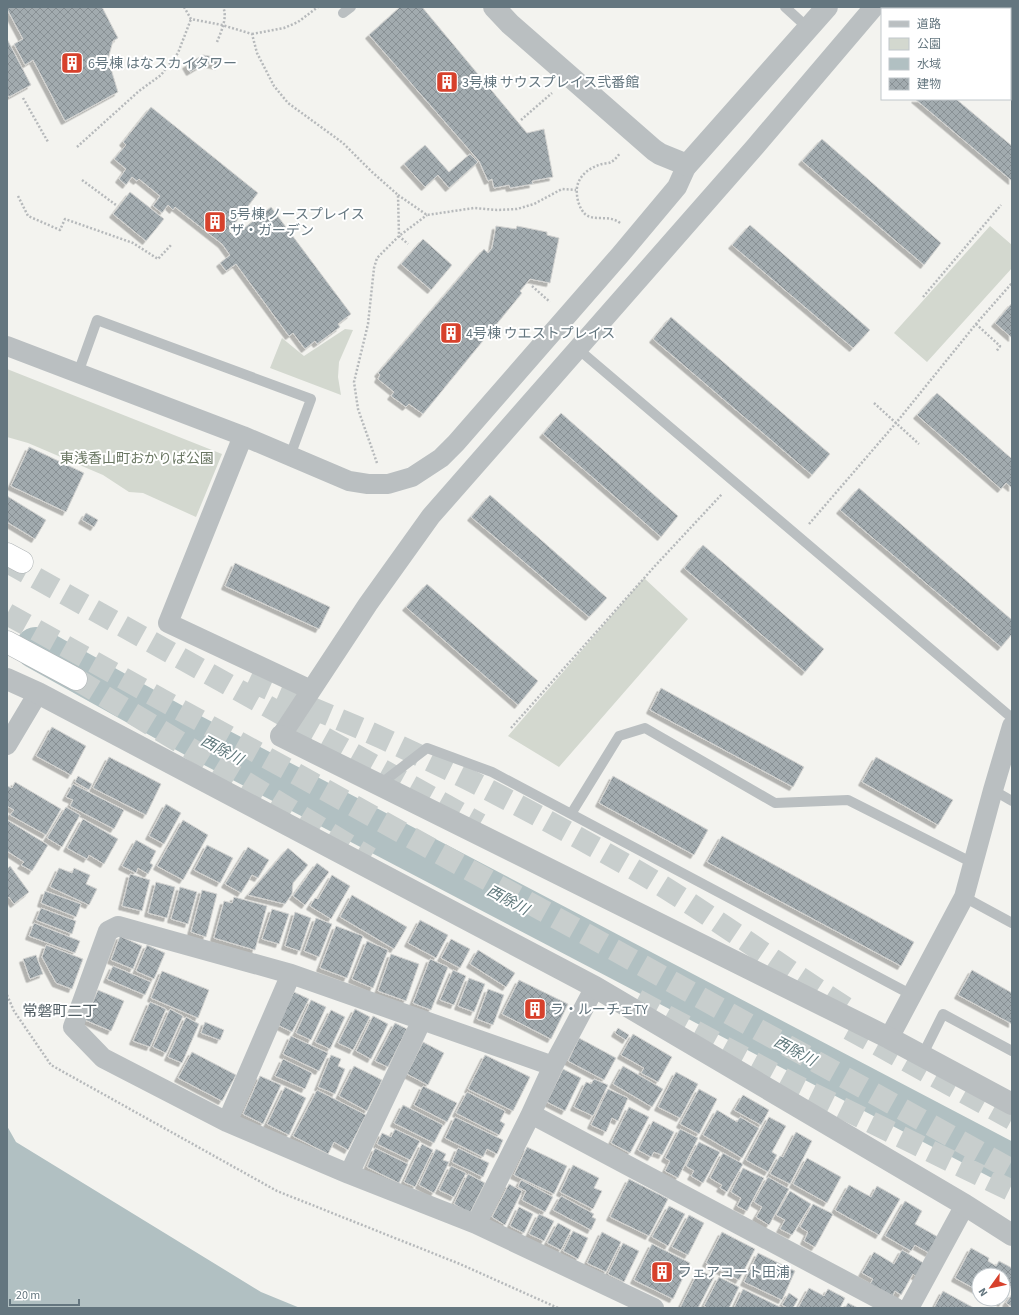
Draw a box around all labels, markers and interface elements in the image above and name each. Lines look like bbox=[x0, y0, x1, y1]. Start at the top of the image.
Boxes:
legend bbox=[881, 8, 1011, 100]
text: 道路 bbox=[917, 16, 941, 33]
text: 公園 bbox=[917, 36, 941, 53]
building icon: 6号棟 はなスカイタワー bbox=[59, 50, 85, 76]
place label: 6号棟 はなスカイタワー bbox=[88, 54, 237, 74]
text: 水域 bbox=[917, 56, 941, 73]
building icon: 3号棟 サウスプレイス弐番館 bbox=[434, 69, 460, 95]
place label: 3号棟 サウスプレイス弐番館 bbox=[462, 73, 639, 93]
text: 建物 bbox=[917, 76, 941, 93]
place label: 5号棟 ノースプレイス ザ・ガーデン bbox=[230, 205, 365, 241]
building icon: 5号棟 ノースプレイス ザ・ガーデン bbox=[202, 209, 228, 235]
building icon: 4号棟 ウエストプレイス bbox=[438, 320, 464, 346]
place label: 4号棟 ウエストプレイス bbox=[466, 324, 615, 344]
park label: 東浅香山町おかりば公園 bbox=[60, 449, 214, 469]
water label: 西除川 bbox=[197, 731, 248, 771]
water label: 西除川 bbox=[483, 881, 534, 921]
building icon: ラ・ルーチェTY bbox=[522, 996, 548, 1022]
place label: ラ・ルーチェTY bbox=[550, 1000, 648, 1020]
district label: 常磐町二丁 bbox=[22, 1001, 98, 1022]
water label: 西除川 bbox=[770, 1032, 821, 1072]
building icon: フェアコート田浦 bbox=[649, 1259, 675, 1285]
place label: フェアコート田浦 bbox=[678, 1263, 790, 1283]
north arrow bbox=[971, 1267, 1011, 1307]
scale bar bbox=[10, 1281, 79, 1307]
text: N bbox=[975, 1285, 991, 1299]
text: 20 m bbox=[16, 1287, 40, 1304]

